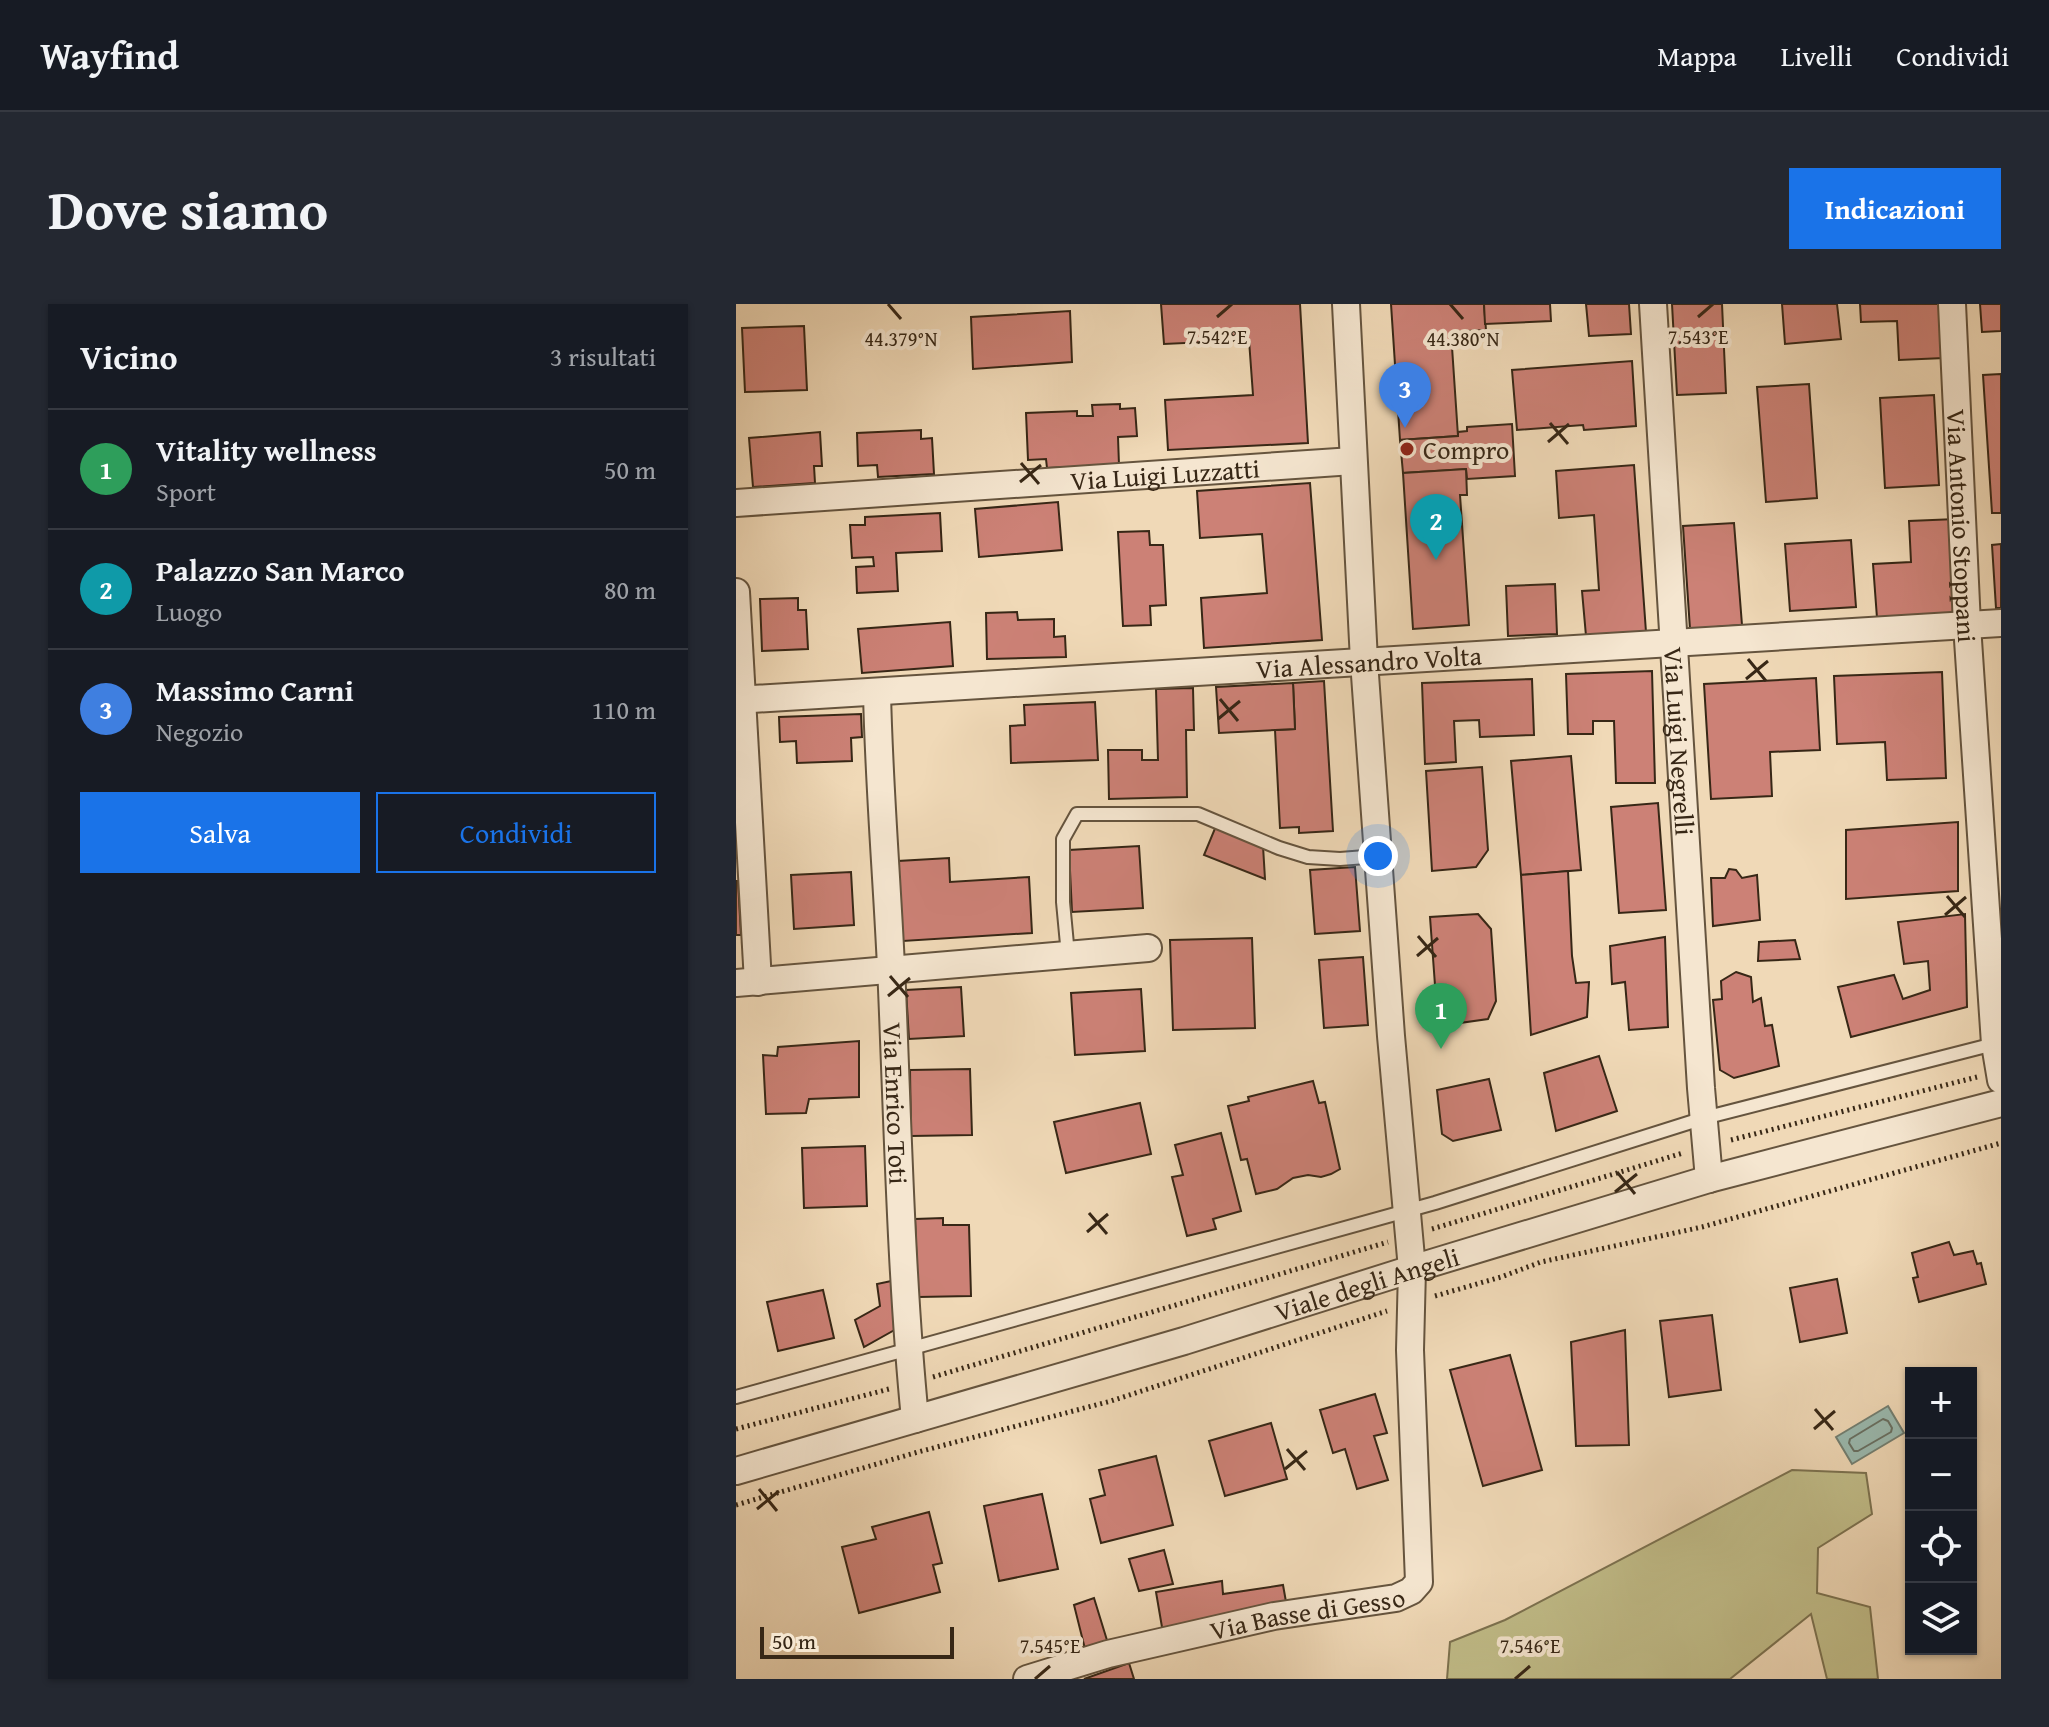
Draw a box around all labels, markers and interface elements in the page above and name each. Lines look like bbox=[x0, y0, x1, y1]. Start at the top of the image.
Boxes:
text: Wayfind bbox=[40, 27, 179, 83]
text: Mappa bbox=[1657, 35, 1737, 76]
text: Livelli bbox=[1781, 35, 1852, 76]
text: Condividi bbox=[1896, 35, 2009, 76]
text: Dove siamo bbox=[48, 167, 328, 250]
button: Indicazioni bbox=[1789, 168, 2001, 249]
text: 7.542°E bbox=[1187, 322, 1247, 351]
text: 7.543°E bbox=[1668, 322, 1728, 351]
text: 44.379°N bbox=[864, 324, 938, 353]
text: 44.380°N bbox=[1426, 324, 1500, 353]
text: Vicino bbox=[80, 332, 178, 381]
text: 3 risultati bbox=[550, 337, 656, 376]
pin: 3 bbox=[1379, 362, 1431, 428]
street label: Via Antonio Stoppani bbox=[1937, 408, 1988, 644]
text: Vitality wellness bbox=[156, 428, 377, 472]
place label: Compro bbox=[1423, 430, 1509, 469]
marker: Compro bbox=[1398, 440, 1416, 458]
street label: Via Luigi Luzzatti bbox=[1069, 448, 1261, 500]
text: 1 bbox=[99, 450, 113, 489]
text: 50 m bbox=[604, 450, 656, 489]
text: Sport bbox=[156, 472, 216, 511]
pin: 2 bbox=[1410, 494, 1462, 560]
text: Palazzo San Marco bbox=[156, 548, 404, 592]
text: 2 bbox=[99, 570, 113, 609]
text: 80 m bbox=[604, 570, 656, 609]
text: Luogo bbox=[156, 592, 222, 631]
street label: Via Alessandro Volta bbox=[1255, 635, 1484, 688]
street label: Via Luigi Negrelli bbox=[1655, 646, 1705, 837]
text: Massimo Carni bbox=[156, 668, 354, 712]
text: 3 bbox=[99, 690, 113, 729]
text: 110 m bbox=[591, 690, 656, 729]
text: Negozio bbox=[156, 712, 243, 751]
button: Salva bbox=[80, 792, 360, 873]
button: Condividi bbox=[376, 792, 656, 873]
your location bbox=[1358, 836, 1398, 876]
pin: 1 bbox=[1415, 983, 1467, 1049]
street label: Via Enrico Toti bbox=[874, 1022, 919, 1185]
street label: Viale degli Angeli bbox=[1269, 1236, 1464, 1331]
map controls bbox=[1905, 1367, 1977, 1655]
button: + bbox=[1905, 1367, 1977, 1439]
button: − bbox=[1905, 1439, 1977, 1511]
button: locate bbox=[1905, 1511, 1977, 1583]
street label: Via Basse di Gesso bbox=[1206, 1577, 1411, 1650]
button: layers bbox=[1905, 1583, 1977, 1655]
scale bar bbox=[760, 1623, 954, 1659]
text: 50 m bbox=[772, 1625, 816, 1657]
text: 7.545°E bbox=[1020, 1631, 1080, 1660]
text: 7.546°E bbox=[1500, 1631, 1560, 1660]

